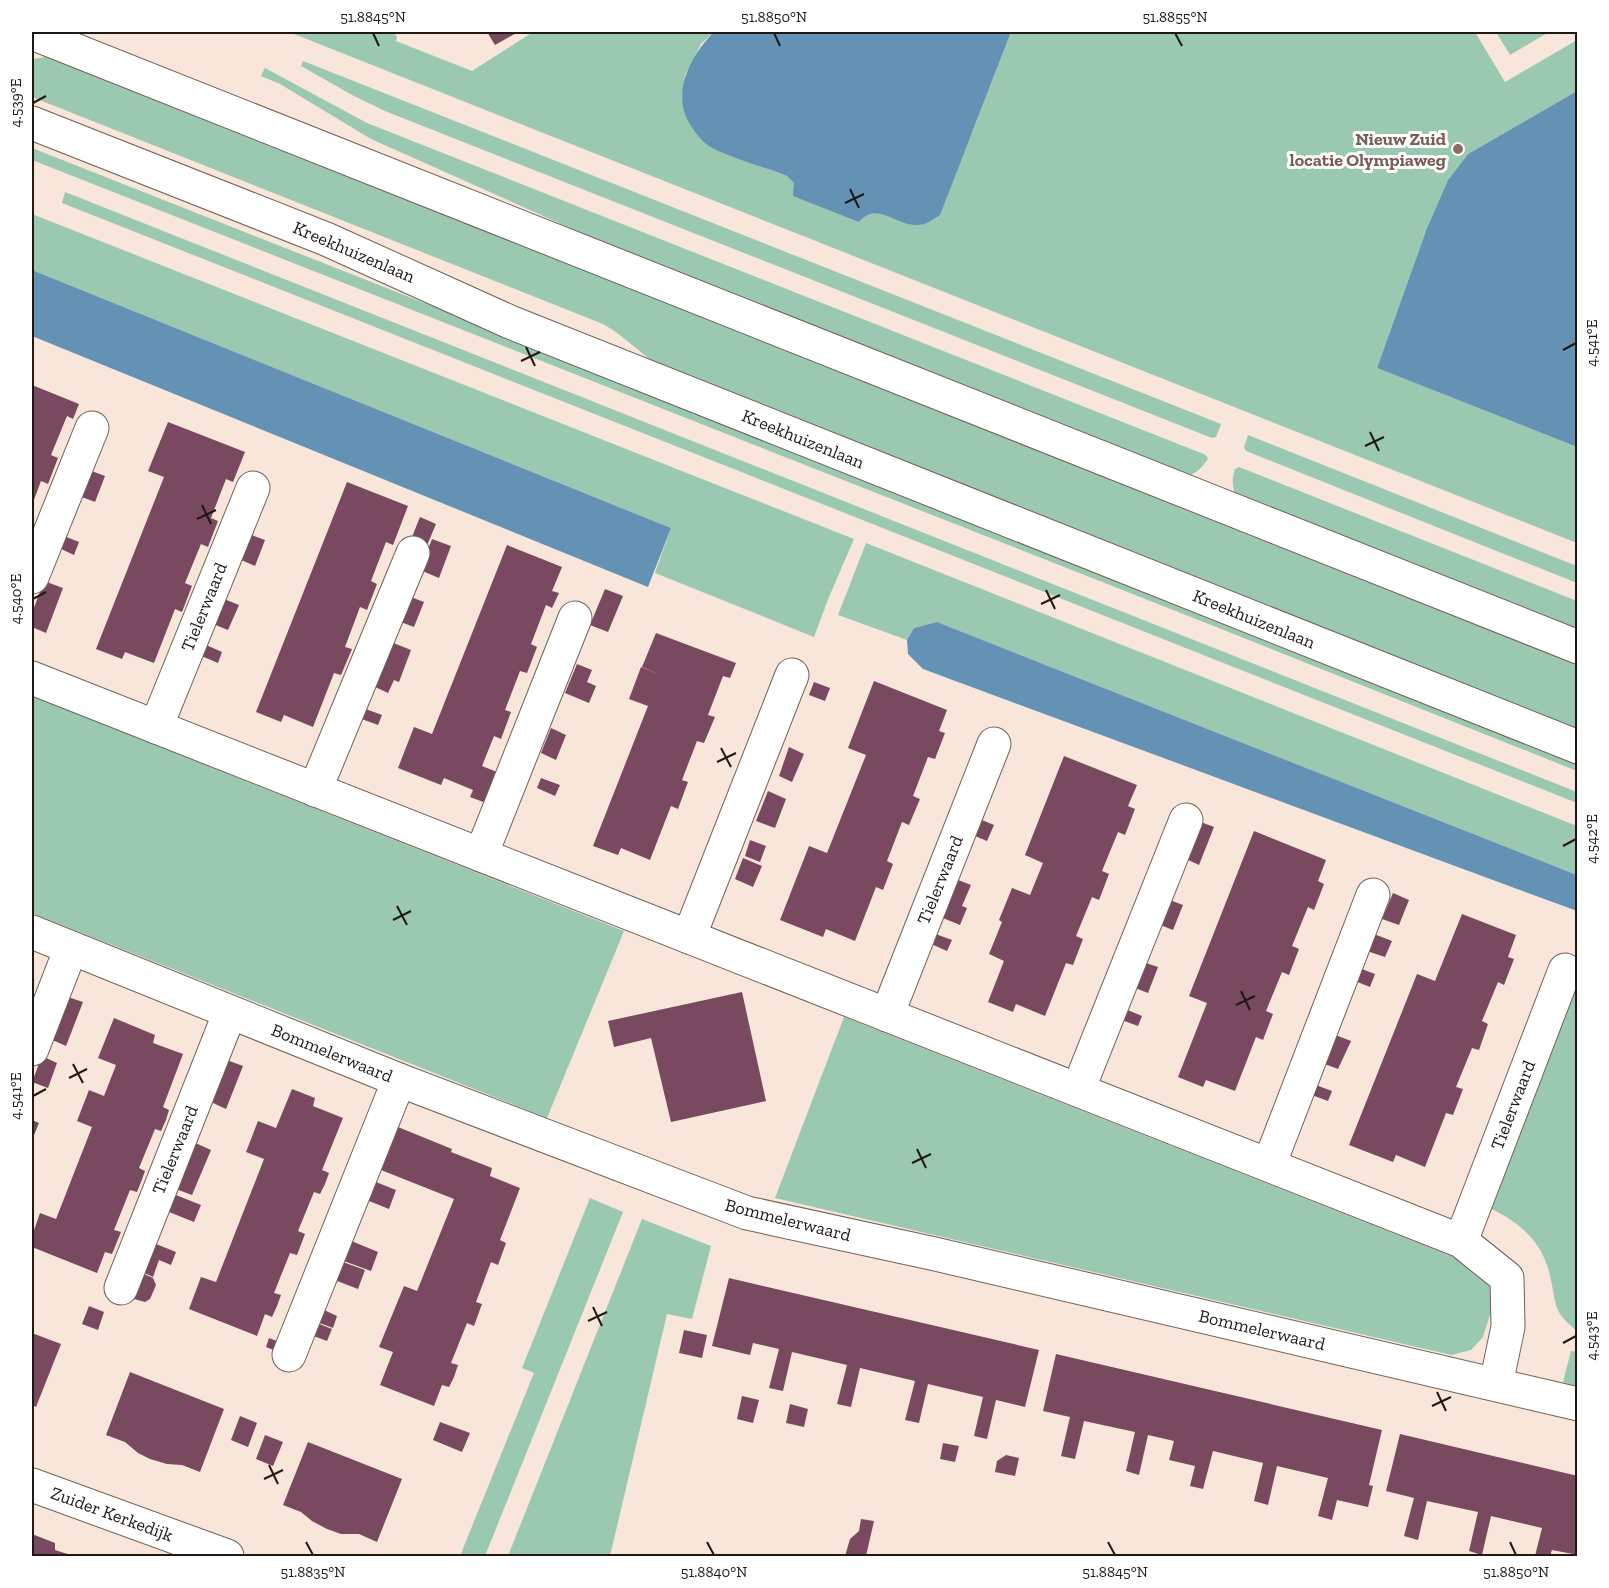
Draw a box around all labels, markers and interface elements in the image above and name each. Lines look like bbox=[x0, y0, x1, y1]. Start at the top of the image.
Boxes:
text: 51.8845°N bbox=[340, 8, 406, 26]
text: 51.8850°N bbox=[741, 8, 807, 26]
text: 51.8855°N bbox=[1142, 8, 1208, 26]
text: 4.539°E bbox=[7, 78, 25, 128]
place label: Nieuw Zuid locatie Olympiaweg bbox=[1290, 128, 1447, 171]
marker: Nieuw Zuid locatie Olympiaweg bbox=[1451, 142, 1465, 156]
street label: Kreekhuizenlaan bbox=[290, 216, 419, 288]
text: 4.541°E bbox=[1583, 319, 1601, 367]
street label: Kreekhuizenlaan bbox=[739, 404, 868, 474]
street label: Tielerwaard bbox=[176, 559, 232, 655]
text: 4.540°E bbox=[7, 574, 25, 624]
street label: Kreekhuizenlaan bbox=[1190, 584, 1319, 654]
text: 4.542°E bbox=[1583, 814, 1601, 864]
street label: Tielerwaard bbox=[912, 832, 968, 928]
street label: Bommelerwaard bbox=[268, 1019, 396, 1087]
street label: Tielerwaard bbox=[1486, 1057, 1540, 1153]
text: 4.541°E bbox=[7, 1072, 25, 1120]
street label: Tielerwaard bbox=[147, 1102, 203, 1198]
street label: Bommelerwaard bbox=[723, 1194, 853, 1246]
street label: Bommelerwaard bbox=[1197, 1305, 1327, 1355]
text: 4.543°E bbox=[1583, 1311, 1601, 1361]
street label: Zuider Kerkedijk bbox=[48, 1482, 177, 1547]
text: 51.8835°N bbox=[281, 1563, 345, 1581]
text: 51.8840°N bbox=[681, 1563, 747, 1581]
text: 51.8845°N bbox=[1082, 1563, 1148, 1581]
text: 51.8850°N bbox=[1483, 1563, 1549, 1581]

